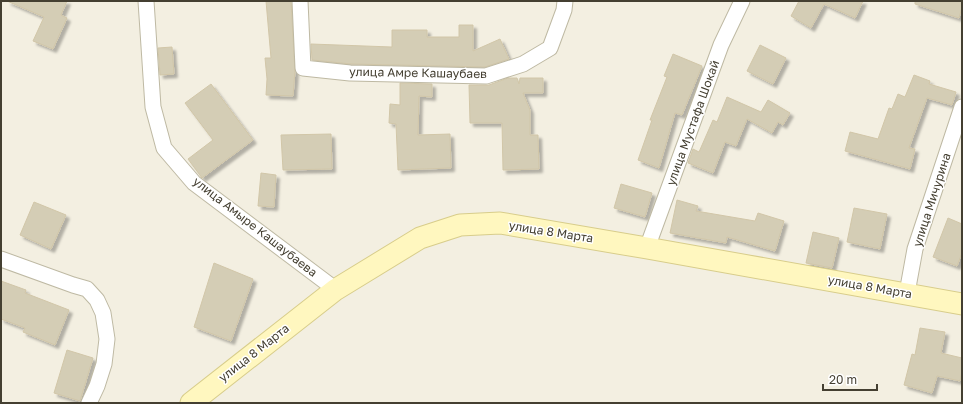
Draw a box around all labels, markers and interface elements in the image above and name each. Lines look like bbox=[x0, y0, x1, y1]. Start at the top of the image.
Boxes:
street label: улица Мустафа Шокай bbox=[663, 58, 722, 188]
street label: улица Амре Кашаубаев bbox=[349, 64, 487, 81]
street label: улица Мичурина bbox=[909, 151, 954, 249]
street label: улица Амыре Кашаубаева bbox=[190, 173, 320, 280]
street label: улица 8 Марта bbox=[508, 217, 594, 246]
street label: улица 8 Марта bbox=[827, 272, 913, 301]
street label: улица 8 Марта bbox=[215, 320, 292, 385]
scale bar bbox=[823, 366, 877, 392]
text: 20 m bbox=[829, 372, 857, 387]

